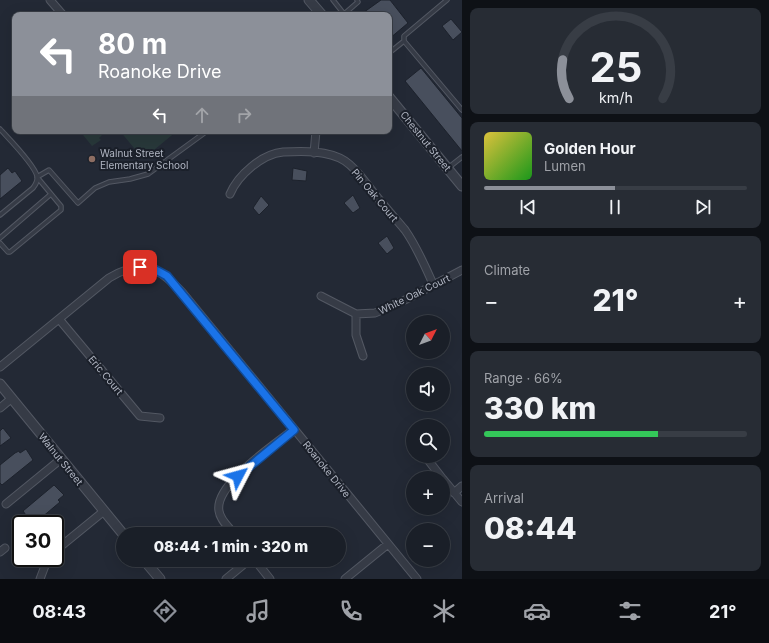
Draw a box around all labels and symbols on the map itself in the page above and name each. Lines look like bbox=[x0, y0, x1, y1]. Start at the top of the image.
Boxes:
street label: Chestnut Street bbox=[398, 109, 454, 174]
place label: Walnut Street Elementary School bbox=[100, 147, 189, 171]
marker: Walnut Street Elementary School bbox=[87, 154, 97, 164]
street label: Pin Oak Court bbox=[349, 166, 401, 225]
pin bbox=[123, 250, 157, 284]
street label: White Oak Court bbox=[376, 271, 452, 316]
north arrow bbox=[406, 315, 450, 359]
street label: Eric Court bbox=[86, 353, 126, 398]
street label: Walnut Street bbox=[36, 431, 86, 488]
street label: Roanoke Drive bbox=[301, 439, 353, 500]
position arrow bbox=[217, 455, 259, 497]
speed limit sign: 30 bbox=[12, 515, 64, 567]

